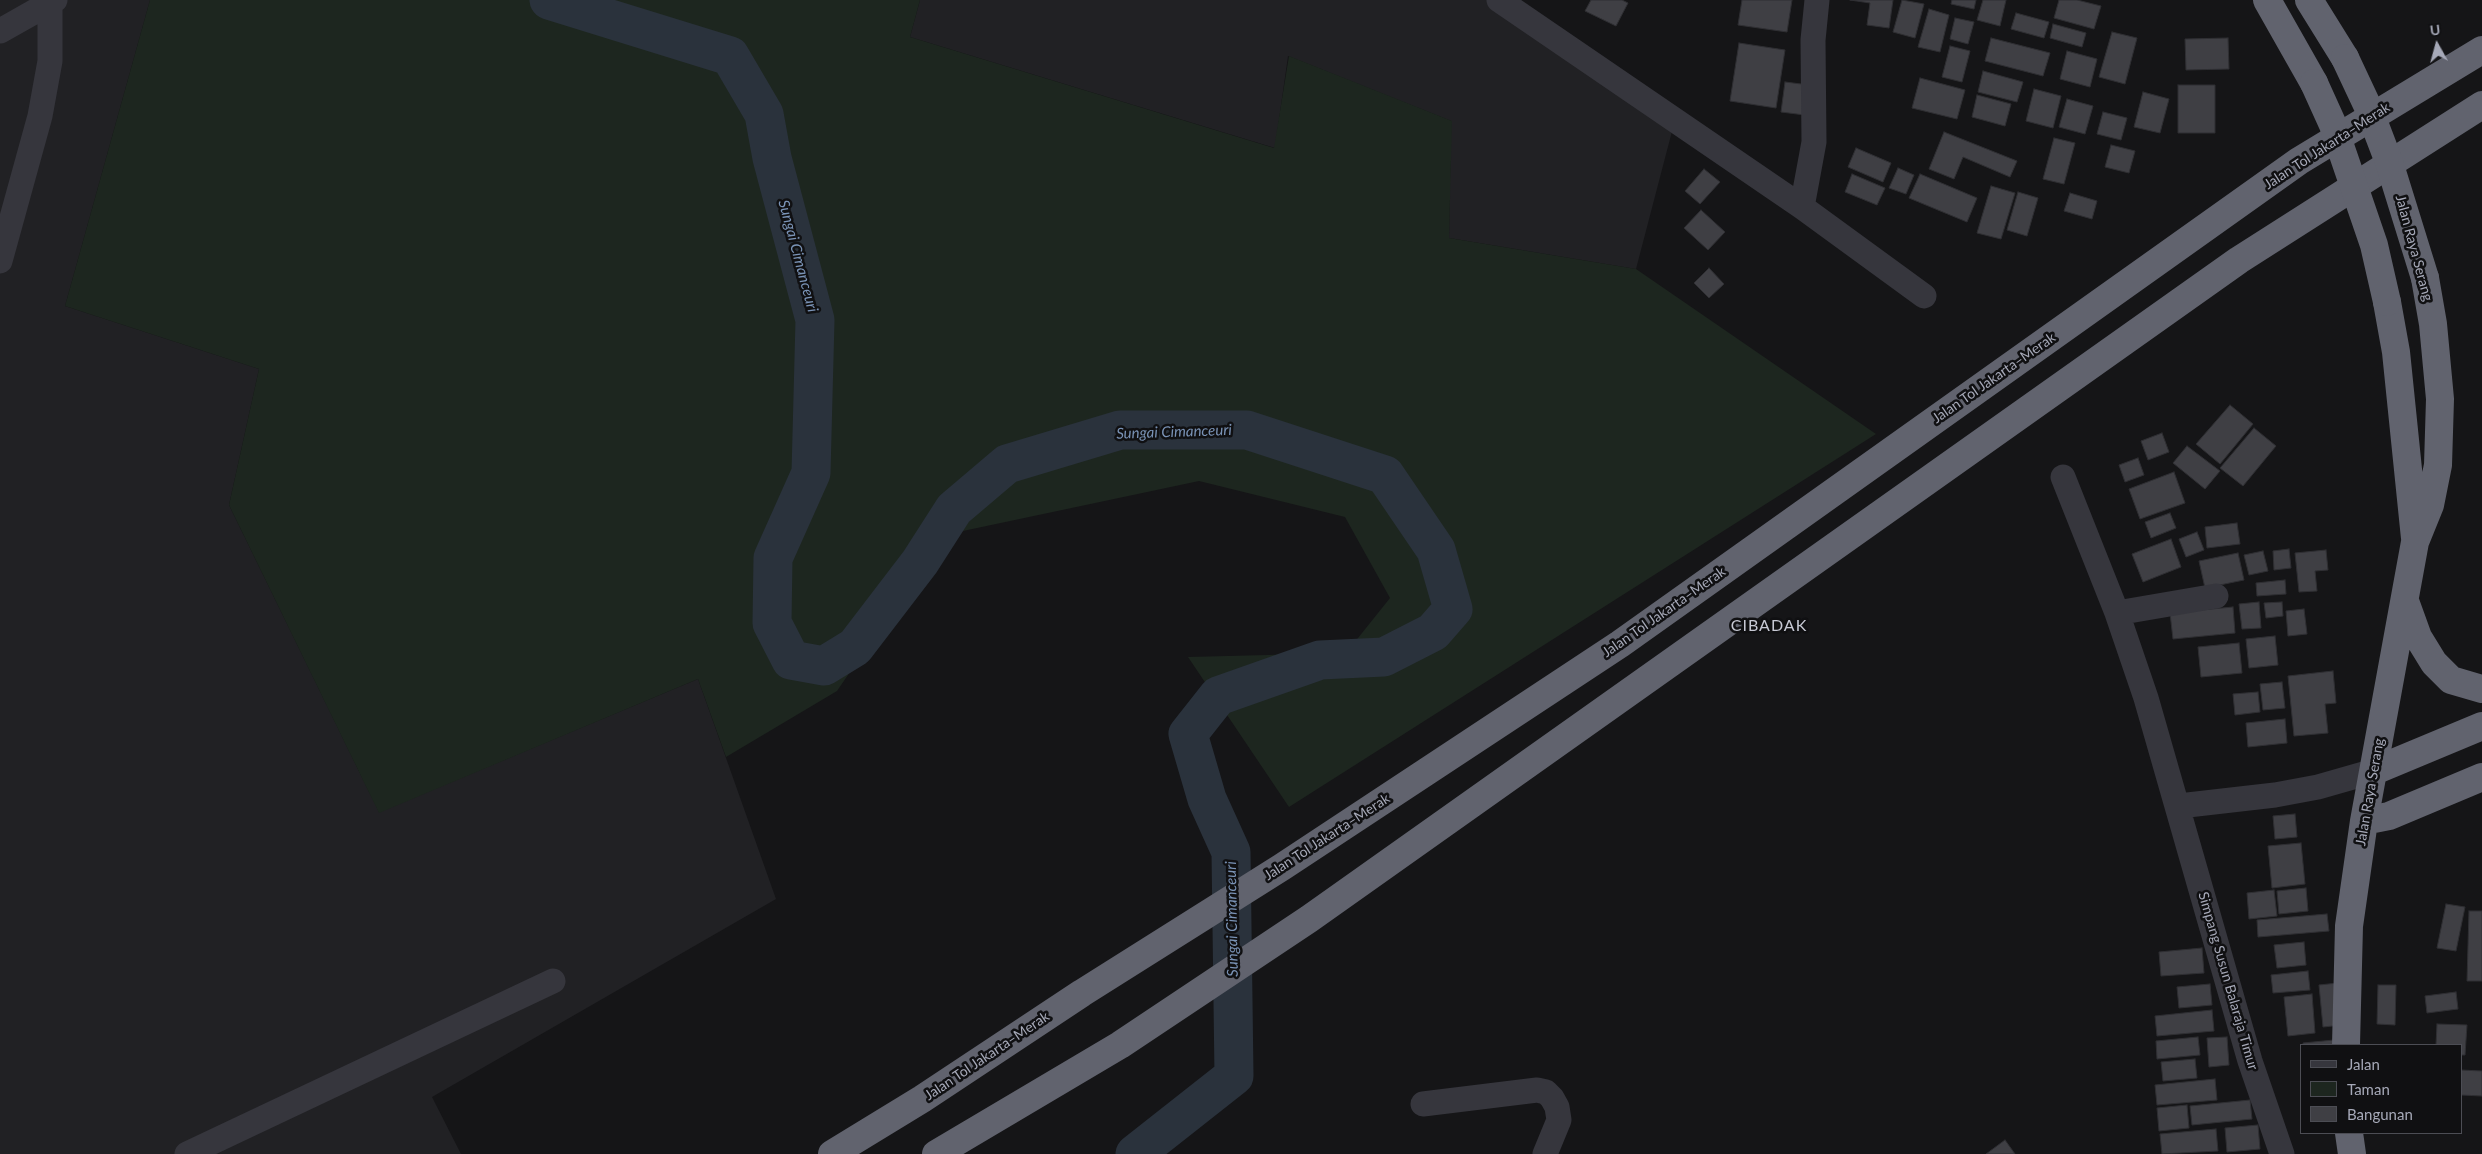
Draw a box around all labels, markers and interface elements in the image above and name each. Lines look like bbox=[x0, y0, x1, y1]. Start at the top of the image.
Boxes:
north arrow bbox=[2412, 20, 2462, 70]
text: U bbox=[2429, 21, 2441, 39]
street label: Jalan Tol Jakarta–Merak bbox=[2261, 99, 2393, 193]
street label: Jalan Raya Serang bbox=[2392, 193, 2436, 303]
water label: Sungai Cimanceuri bbox=[774, 198, 822, 314]
street label: Jalan Tol Jakarta–Merak bbox=[1929, 329, 2059, 427]
water label: Sungai Cimanceuri bbox=[1116, 421, 1232, 443]
street label: Jalan Tol Jakarta–Merak bbox=[1599, 563, 1729, 661]
district label: CIBADAK bbox=[1730, 616, 1808, 636]
street label: Jalan Raya Serang bbox=[2352, 737, 2388, 847]
street label: Jalan Tol Jakarta–Merak bbox=[1261, 790, 1393, 884]
water label: Sungai Cimanceuri bbox=[1222, 861, 1242, 977]
street label: Simpang Susun Balaraja Timur bbox=[2195, 890, 2261, 1072]
street label: Jalan Tol Jakarta–Merak bbox=[921, 1008, 1053, 1104]
legend bbox=[2300, 1044, 2462, 1134]
text: Jalan bbox=[2347, 1055, 2380, 1073]
text: Taman bbox=[2347, 1080, 2390, 1098]
text: Bangunan bbox=[2347, 1105, 2413, 1123]

